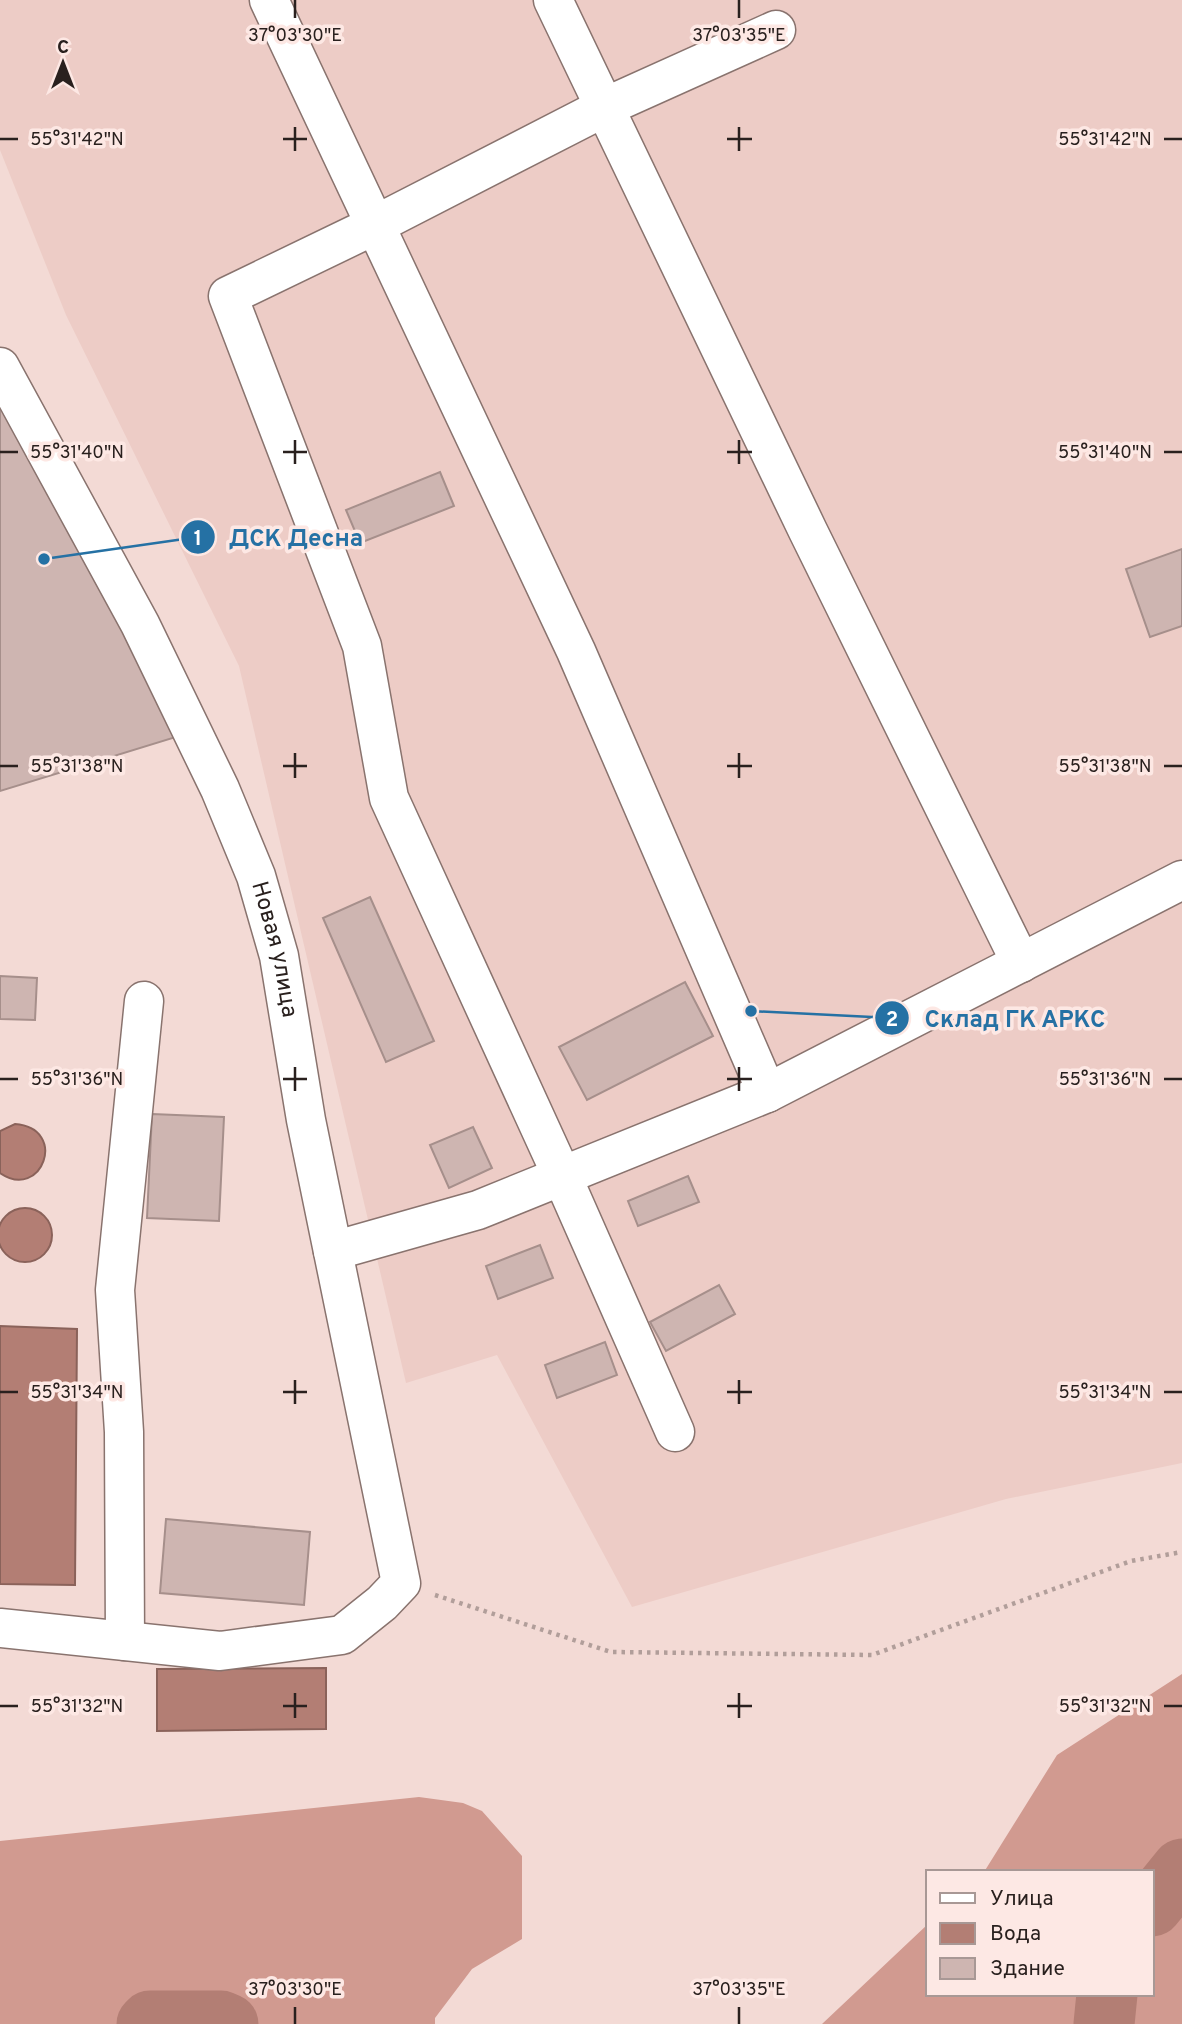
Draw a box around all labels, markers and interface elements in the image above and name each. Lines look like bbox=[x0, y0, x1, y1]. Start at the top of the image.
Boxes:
text: 37°03'30"E bbox=[248, 25, 342, 48]
text: 37°03'35"E bbox=[692, 25, 786, 48]
north arrow bbox=[28, 28, 98, 98]
text: С bbox=[57, 36, 69, 60]
text: 55°31'42"N bbox=[30, 129, 124, 152]
text: 55°31'42"N bbox=[1058, 129, 1152, 152]
text: 55°31'40"N bbox=[30, 442, 124, 465]
text: 55°31'40"N bbox=[1058, 442, 1152, 465]
callout: ДСК Десна bbox=[180, 515, 378, 560]
text: ДСК Десна bbox=[229, 525, 363, 555]
text: 1 bbox=[194, 526, 202, 553]
text: 55°31'38"N bbox=[31, 756, 123, 779]
text: 55°31'38"N bbox=[1059, 756, 1151, 779]
street label: Новая улица bbox=[244, 878, 303, 1020]
callout: Склад ГК АРКС bbox=[875, 996, 1119, 1041]
text: Склад ГК АРКС bbox=[925, 1006, 1105, 1036]
text: 2 bbox=[886, 1007, 898, 1034]
text: 55°31'36"N bbox=[31, 1069, 123, 1092]
text: 55°31'36"N bbox=[1059, 1069, 1151, 1092]
text: 55°31'34"N bbox=[30, 1382, 124, 1405]
text: 55°31'34"N bbox=[1058, 1382, 1152, 1405]
text: 55°31'32"N bbox=[31, 1696, 123, 1719]
text: 55°31'32"N bbox=[1059, 1696, 1151, 1719]
legend bbox=[926, 1870, 1154, 1996]
text: Улица bbox=[990, 1886, 1054, 1913]
text: Вода bbox=[990, 1921, 1041, 1948]
text: Здание bbox=[990, 1956, 1065, 1983]
text: 37°03'30"E bbox=[248, 1979, 342, 2002]
text: 37°03'35"E bbox=[692, 1979, 786, 2002]

